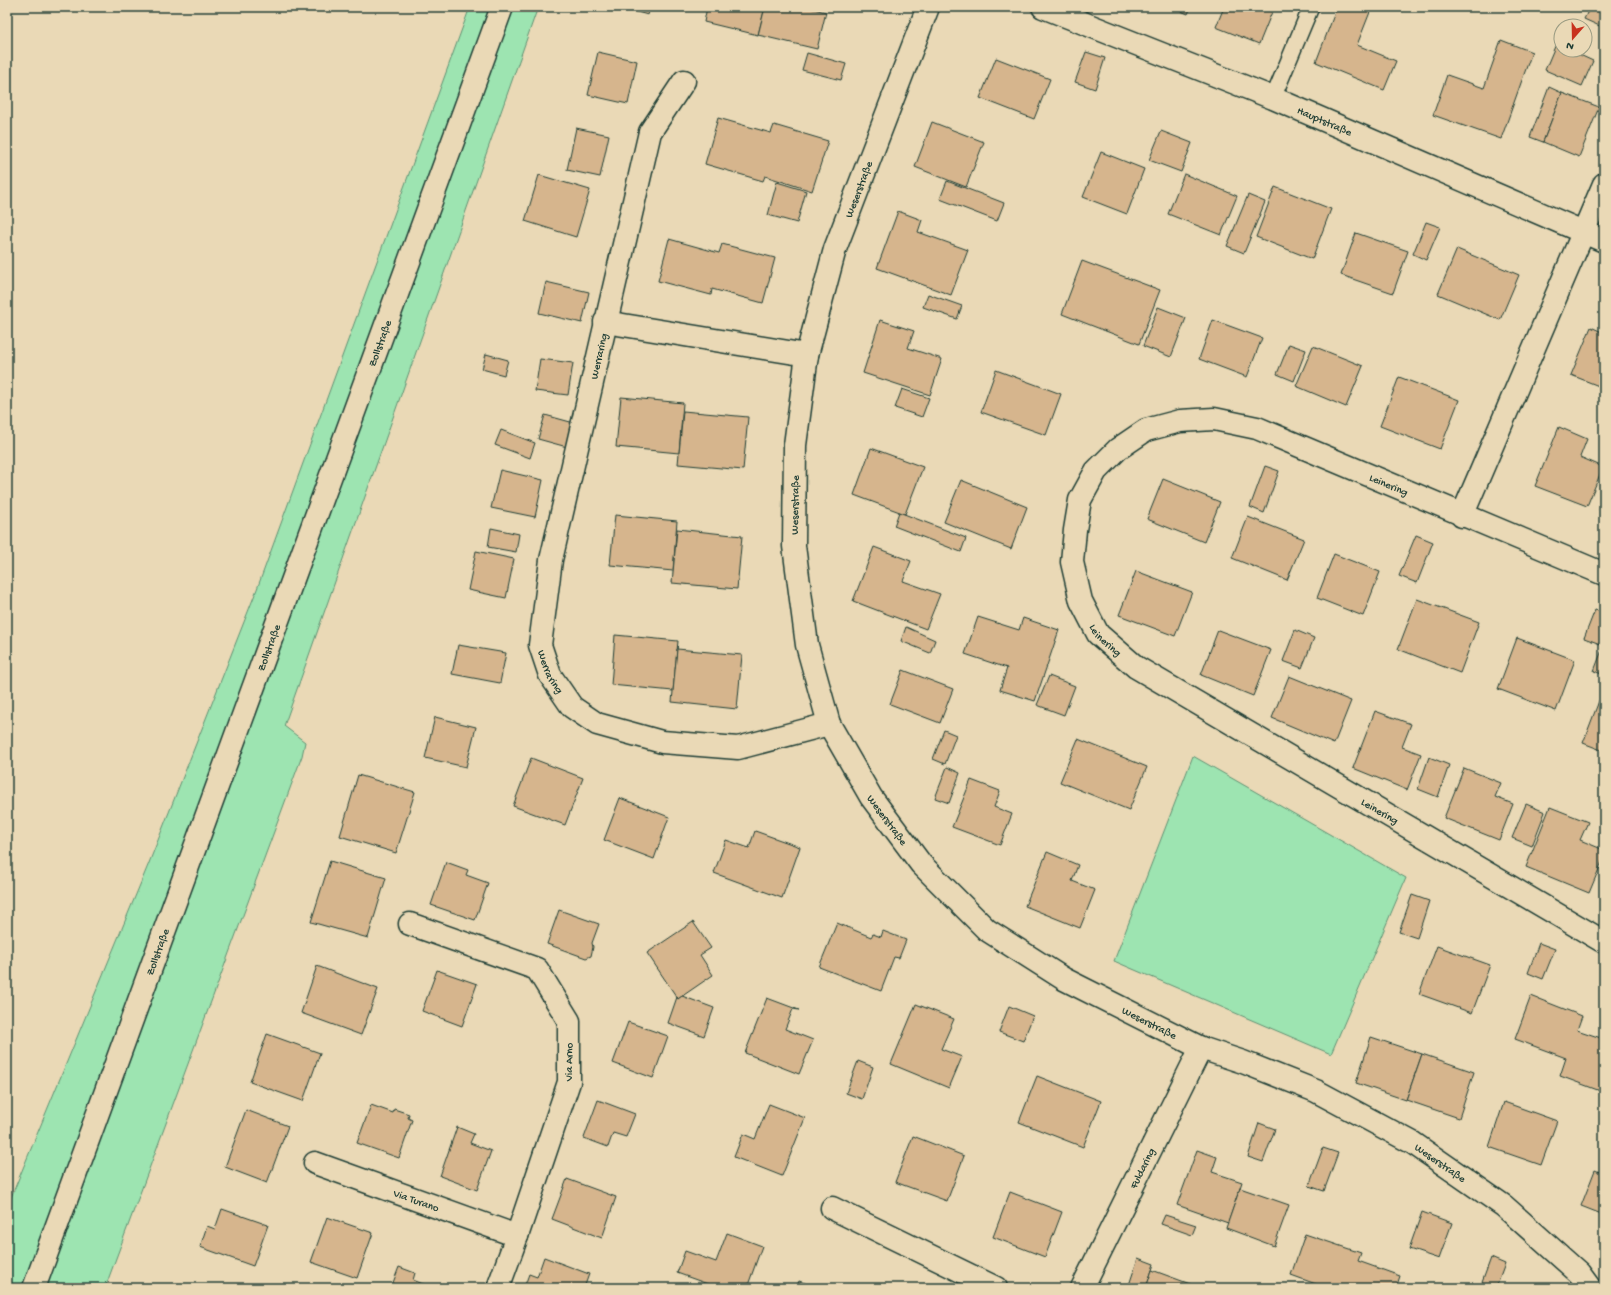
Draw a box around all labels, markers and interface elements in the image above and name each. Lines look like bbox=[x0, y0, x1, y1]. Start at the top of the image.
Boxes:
north arrow bbox=[1553, 18, 1593, 58]
text: N bbox=[1565, 39, 1576, 52]
street label: Hauptstraße bbox=[1295, 105, 1354, 140]
street label: Weserstraße bbox=[844, 159, 876, 220]
street label: Zollstraße bbox=[367, 319, 395, 369]
street label: Werraring bbox=[589, 332, 611, 381]
street label: Leinering bbox=[1367, 472, 1409, 499]
street label: Weserstraße bbox=[789, 475, 803, 535]
street label: Zollstraße bbox=[256, 623, 284, 673]
street label: Leinering bbox=[1086, 623, 1123, 660]
street label: Werraring bbox=[534, 649, 565, 696]
street label: Weserstraße bbox=[864, 793, 909, 849]
street label: Leinering bbox=[1359, 797, 1400, 828]
street label: Zollstraße bbox=[145, 927, 173, 977]
street label: Weserstraße bbox=[1120, 1005, 1178, 1043]
street label: Via Arno bbox=[564, 1042, 576, 1082]
street label: Weserstraße bbox=[1412, 1142, 1468, 1186]
street label: Fuldaring bbox=[1128, 1147, 1158, 1192]
street label: Via Turano bbox=[391, 1188, 441, 1215]

